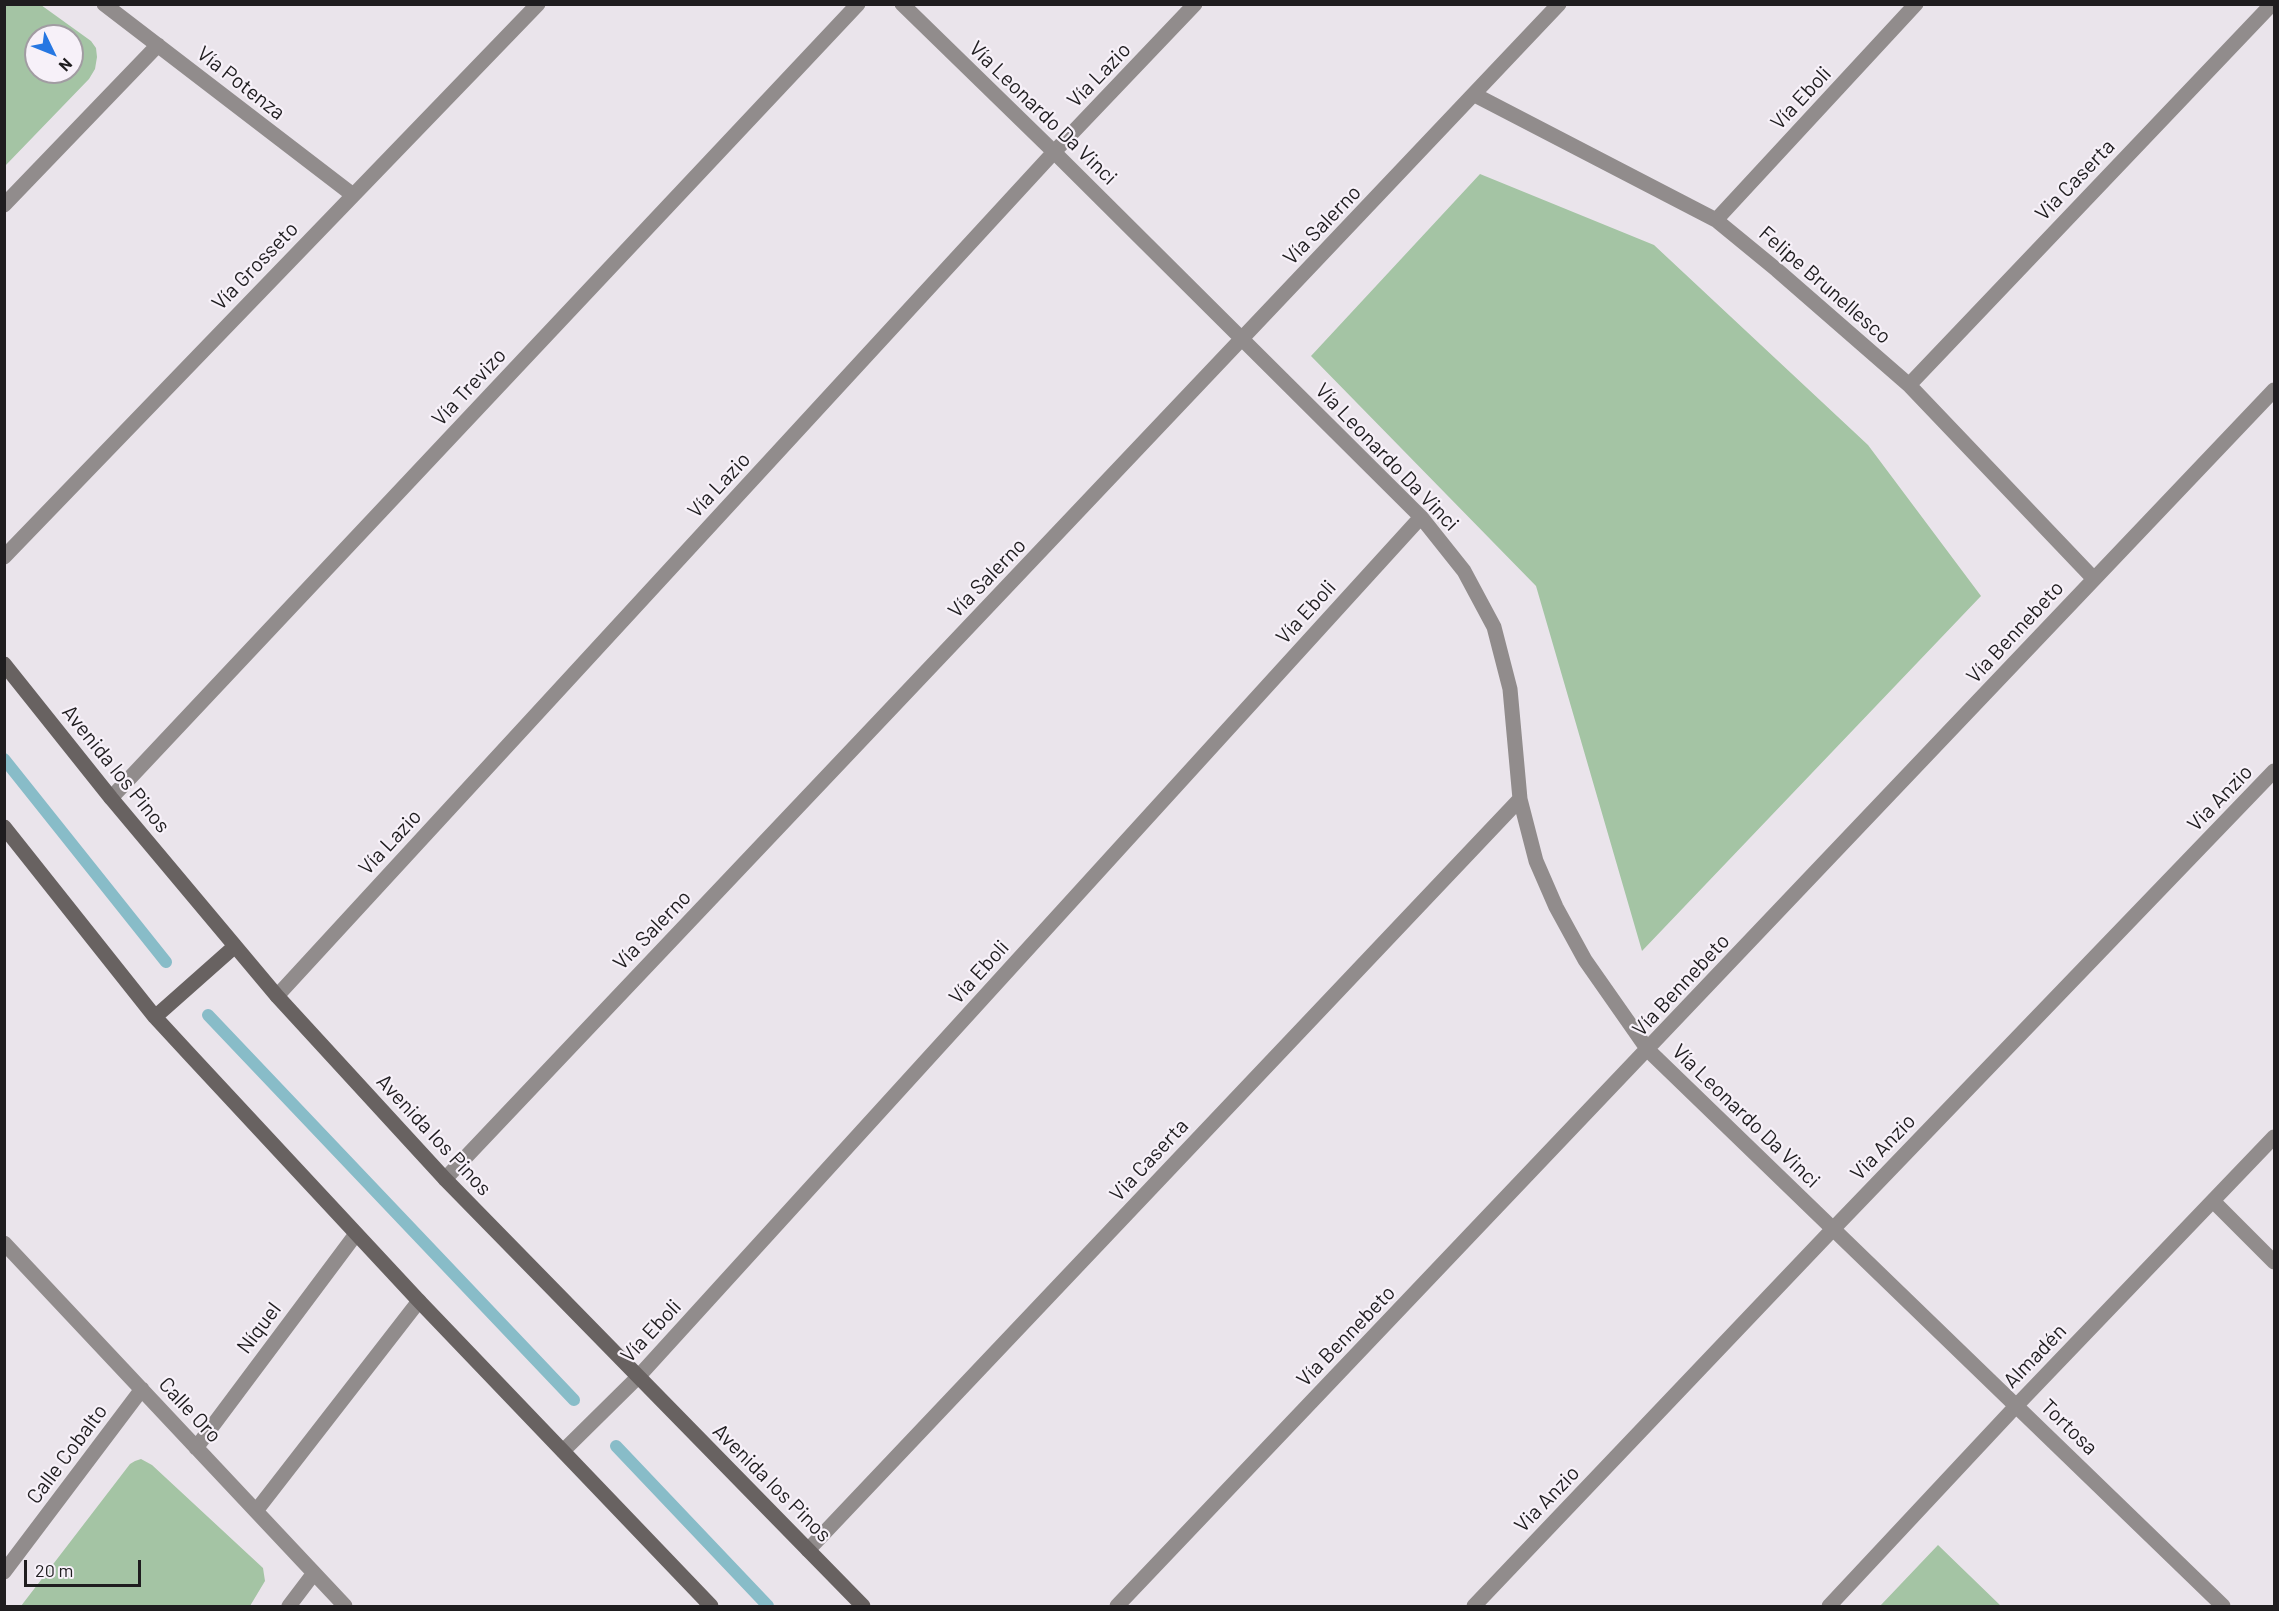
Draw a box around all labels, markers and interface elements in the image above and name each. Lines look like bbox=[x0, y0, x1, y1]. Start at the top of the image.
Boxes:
north arrow bbox=[24, 24, 84, 84]
street label: Vía Leonardo Da Vinci bbox=[964, 36, 1122, 190]
street label: Vía Lazio bbox=[1062, 37, 1136, 113]
street label: Vía Potenza bbox=[192, 41, 290, 125]
text: N bbox=[55, 55, 77, 76]
street label: Vía Eboli bbox=[1765, 61, 1837, 135]
street label: Via Caserta bbox=[2030, 134, 2120, 226]
street label: Vía Salerno bbox=[1278, 180, 1366, 270]
street label: Vía Grosseto bbox=[207, 216, 303, 316]
street label: Felipe Brunellesco bbox=[1754, 221, 1896, 349]
street label: Vía Trevizo bbox=[427, 343, 511, 431]
street label: Vía Leonardo Da Vinci bbox=[1310, 378, 1464, 536]
street label: Vía Lazio bbox=[682, 447, 756, 523]
street label: Vía Salerno bbox=[943, 533, 1031, 623]
street label: Vía Eboli bbox=[1271, 575, 1341, 649]
street label: Vía Bennebeto bbox=[1961, 576, 2069, 688]
street label: Avenida los Pinos bbox=[57, 700, 175, 838]
street label: Via Anzio bbox=[2182, 759, 2258, 837]
street label: Vía Lazio bbox=[353, 804, 427, 880]
street label: Vía Salerno bbox=[608, 885, 696, 975]
street label: Vía Bennebeto bbox=[1627, 929, 1735, 1041]
street label: Vía Eboli bbox=[944, 935, 1014, 1009]
street label: Vía Leonardo Da Vinci bbox=[1667, 1039, 1825, 1193]
street label: Avenida los Pinos bbox=[371, 1069, 497, 1201]
street label: Via Anzio bbox=[1845, 1108, 1921, 1186]
street label: Via Caserta bbox=[1104, 1114, 1194, 1206]
street label: Vía Bennebeto bbox=[1291, 1280, 1401, 1392]
street label: Vía Eboli bbox=[615, 1294, 687, 1368]
street label: Níquel bbox=[232, 1297, 286, 1359]
street label: Almadén bbox=[1998, 1319, 2072, 1393]
street label: Calle Oro bbox=[153, 1372, 227, 1448]
street label: Tortosa bbox=[2035, 1394, 2103, 1460]
street label: Calle Cobalto bbox=[21, 1399, 113, 1509]
street label: Avenida los Pinos bbox=[708, 1419, 836, 1547]
street label: Via Anzio bbox=[1509, 1460, 1585, 1538]
scale bar bbox=[27, 1548, 144, 1586]
text: 20 m bbox=[35, 1559, 73, 1581]

